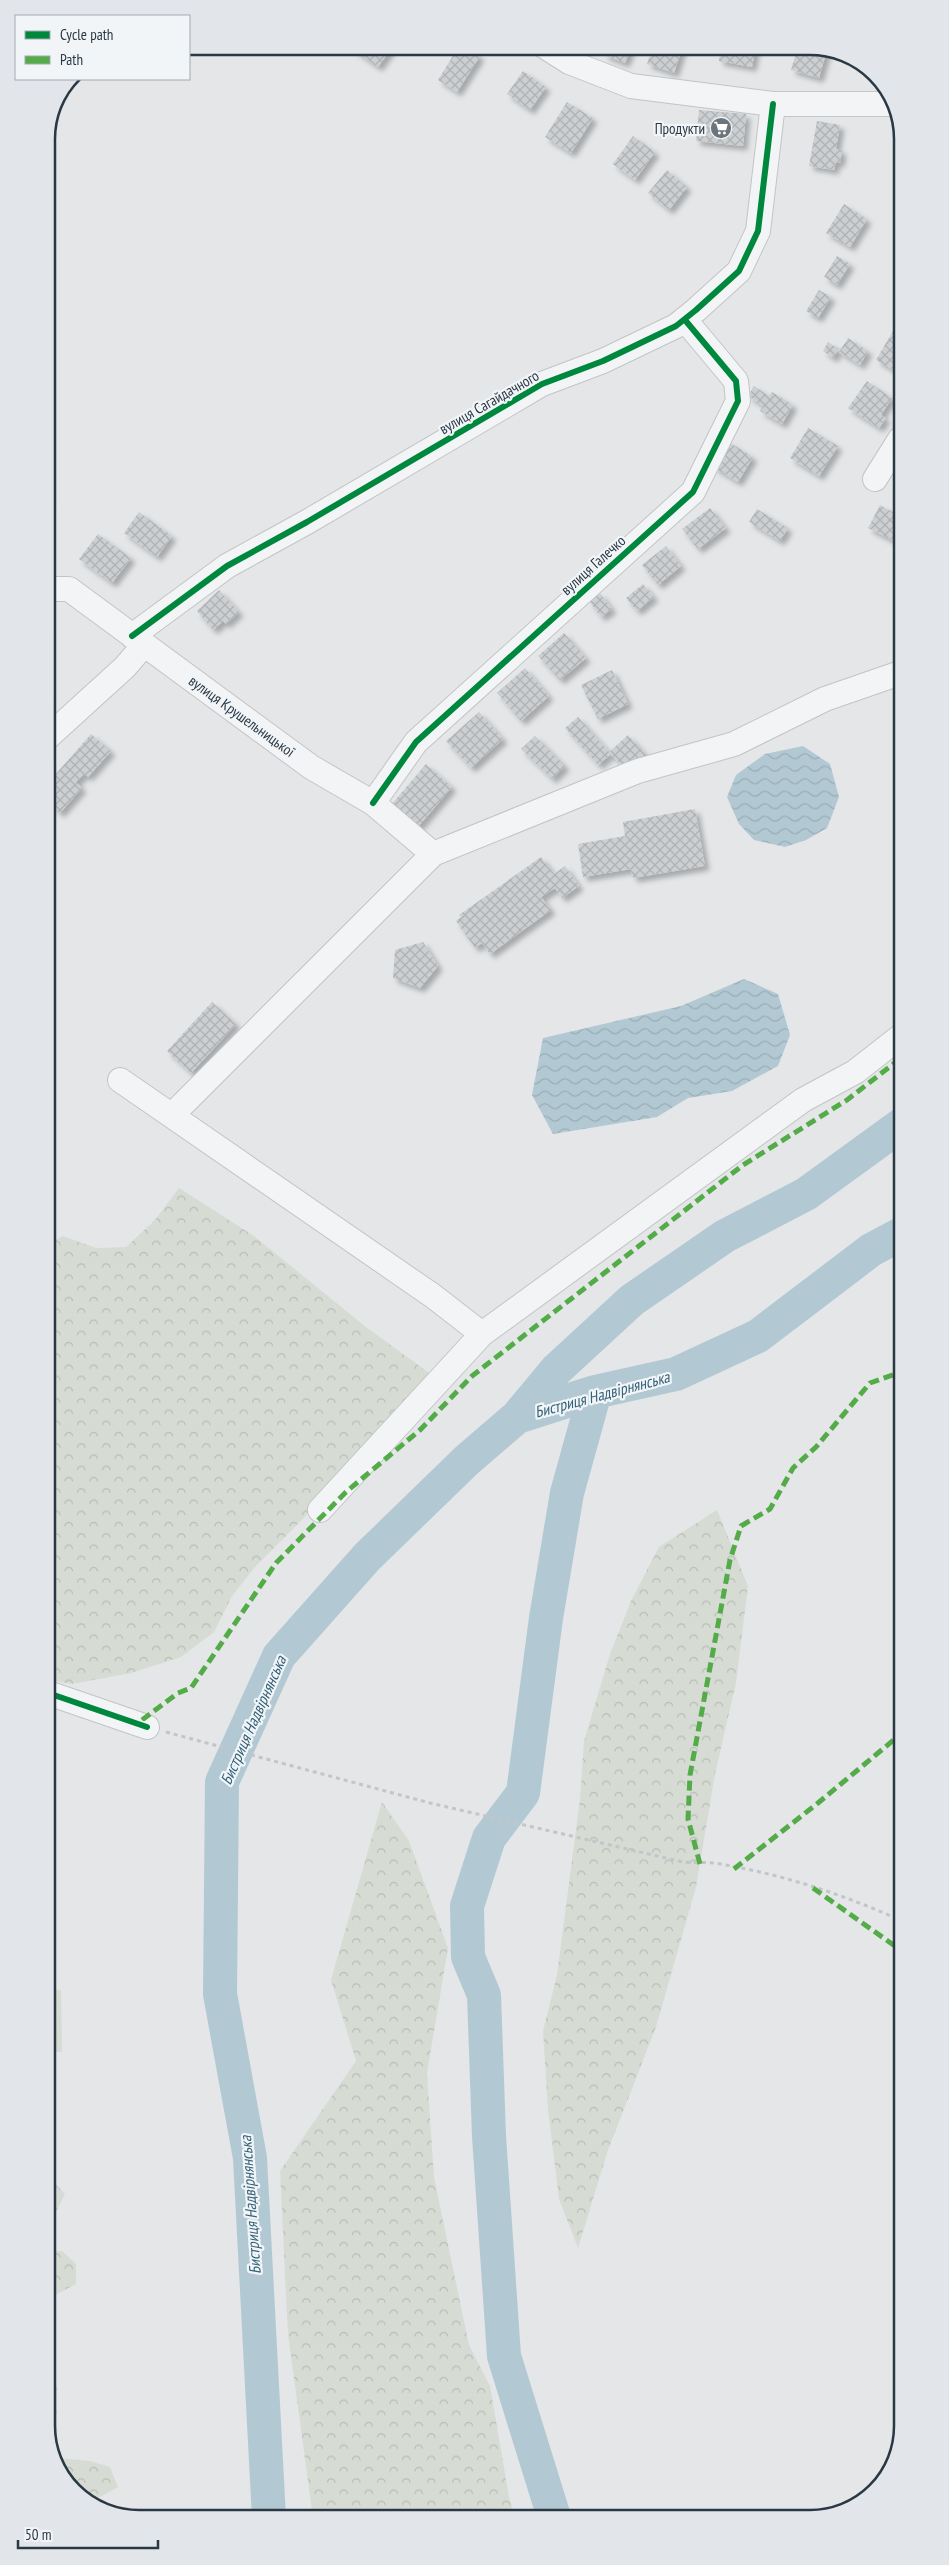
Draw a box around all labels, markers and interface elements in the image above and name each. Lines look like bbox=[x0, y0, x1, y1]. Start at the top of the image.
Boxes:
legend bbox=[15, 15, 190, 80]
text: Cycle path bbox=[60, 25, 113, 44]
text: Path bbox=[60, 50, 83, 69]
supermarket icon: Продукти bbox=[709, 116, 733, 140]
place label: Продукти bbox=[655, 119, 705, 138]
street label: вулиця Сагайдачного bbox=[436, 366, 542, 438]
street label: вулиця Галечко bbox=[557, 531, 629, 599]
street label: вулиця Крушельницької bbox=[185, 671, 299, 761]
water label: Бистриця Надвірнянська bbox=[532, 1366, 673, 1422]
water label: Бистриця Надвірнянська bbox=[216, 1651, 291, 1787]
water label: Бистриця Надвірнянська bbox=[235, 2134, 265, 2275]
scale bar bbox=[18, 2518, 158, 2550]
text: 50 m bbox=[25, 2525, 51, 2544]

